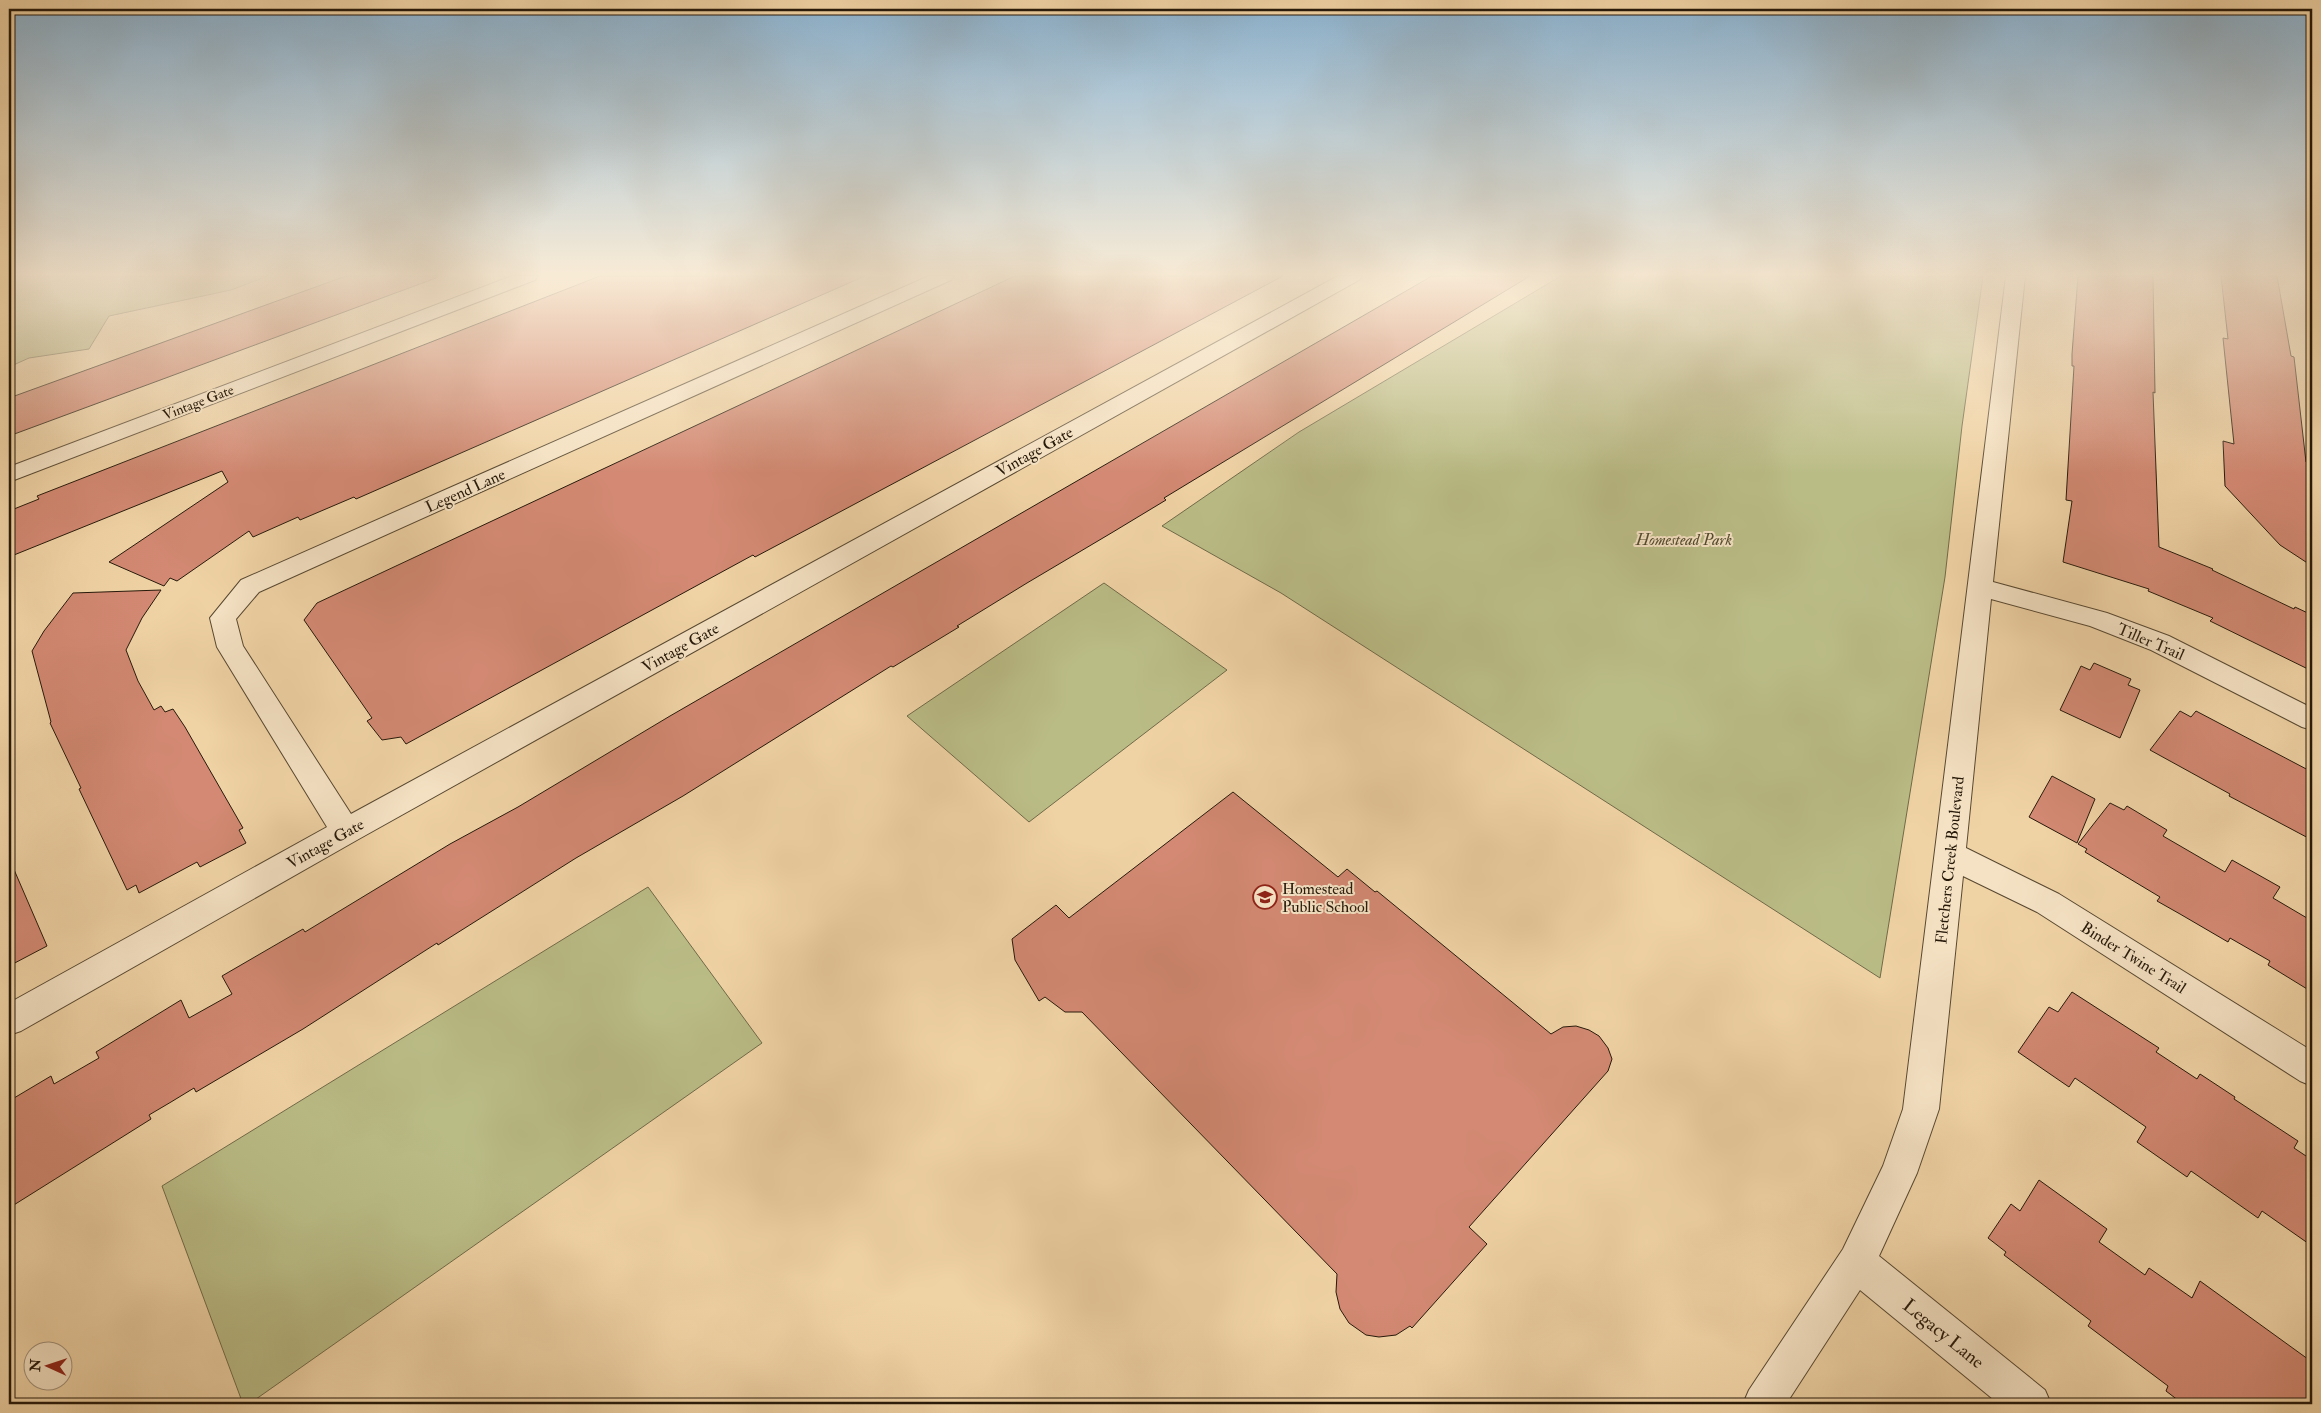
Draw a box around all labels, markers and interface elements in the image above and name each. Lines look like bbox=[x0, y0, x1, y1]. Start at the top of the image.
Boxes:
street label: Vintage Gate bbox=[160, 381, 236, 424]
street label: Vintage Gate bbox=[992, 422, 1077, 481]
street label: Legend Lane bbox=[422, 464, 509, 517]
park label: Homestead Park bbox=[1635, 530, 1733, 550]
street label: Vintage Gate bbox=[638, 618, 723, 677]
street label: Tiller Trail bbox=[2114, 619, 2187, 665]
street label: Fletchers Creek Boulevard bbox=[1931, 775, 1969, 945]
street label: Vintage Gate bbox=[283, 814, 368, 873]
place label: Homestead Public School bbox=[1282, 879, 1369, 917]
school or university icon: Homestead Public School bbox=[1252, 884, 1278, 910]
street label: Binder Twine Trail bbox=[2077, 917, 2190, 998]
street label: Legacy Lane bbox=[1898, 1294, 1989, 1374]
north arrow bbox=[22, 1340, 72, 1390]
text: N bbox=[27, 1358, 44, 1373]

